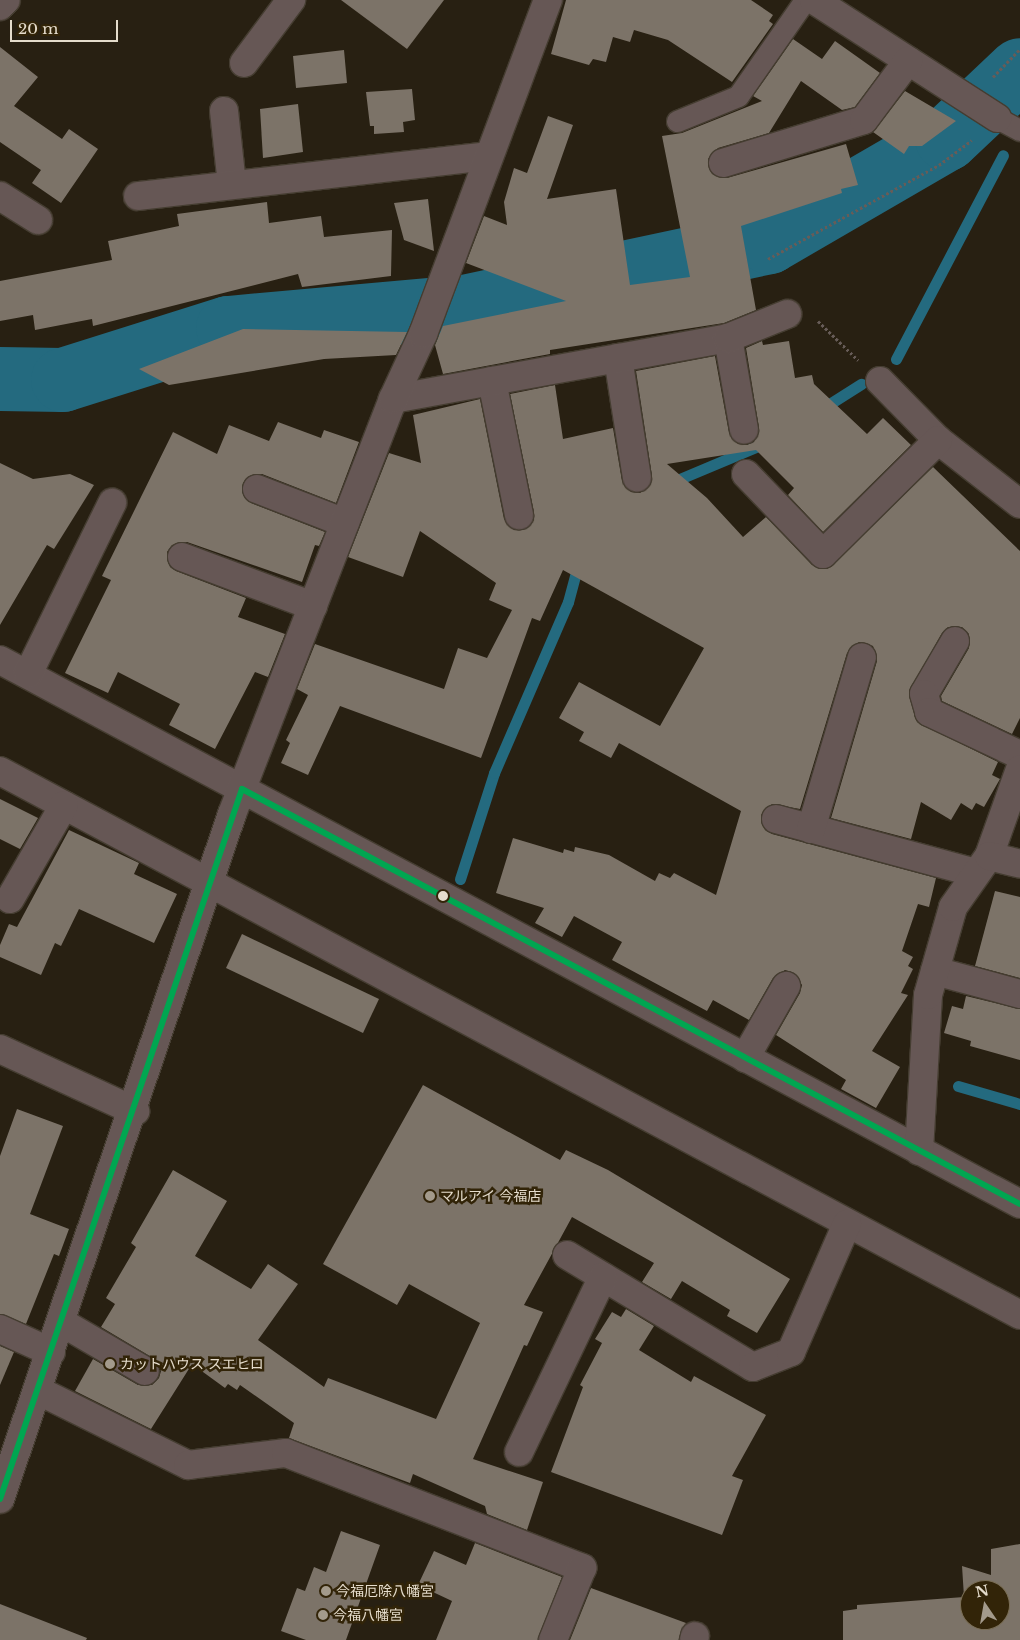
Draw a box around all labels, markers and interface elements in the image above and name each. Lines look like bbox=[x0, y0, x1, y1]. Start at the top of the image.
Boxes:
scale bar bbox=[12, 10, 120, 42]
text: 20 m bbox=[18, 19, 58, 38]
unlabelled marker bbox=[438, 891, 448, 901]
place label: マルアイ 今福店 bbox=[440, 1188, 542, 1204]
marker: マルアイ 今福店 bbox=[424, 1190, 436, 1202]
place label: カットハウス スエヒロ bbox=[120, 1356, 264, 1372]
marker: カットハウス スエヒロ bbox=[104, 1358, 116, 1370]
north arrow bbox=[960, 1580, 1010, 1630]
text: N bbox=[974, 1581, 990, 1601]
place label: 今福厄除八幡宮 bbox=[336, 1583, 434, 1599]
marker: 今福厄除八幡宮 bbox=[320, 1585, 332, 1597]
place label: 今福八幡宮 bbox=[333, 1607, 403, 1623]
marker: 今福八幡宮 bbox=[317, 1609, 329, 1621]

